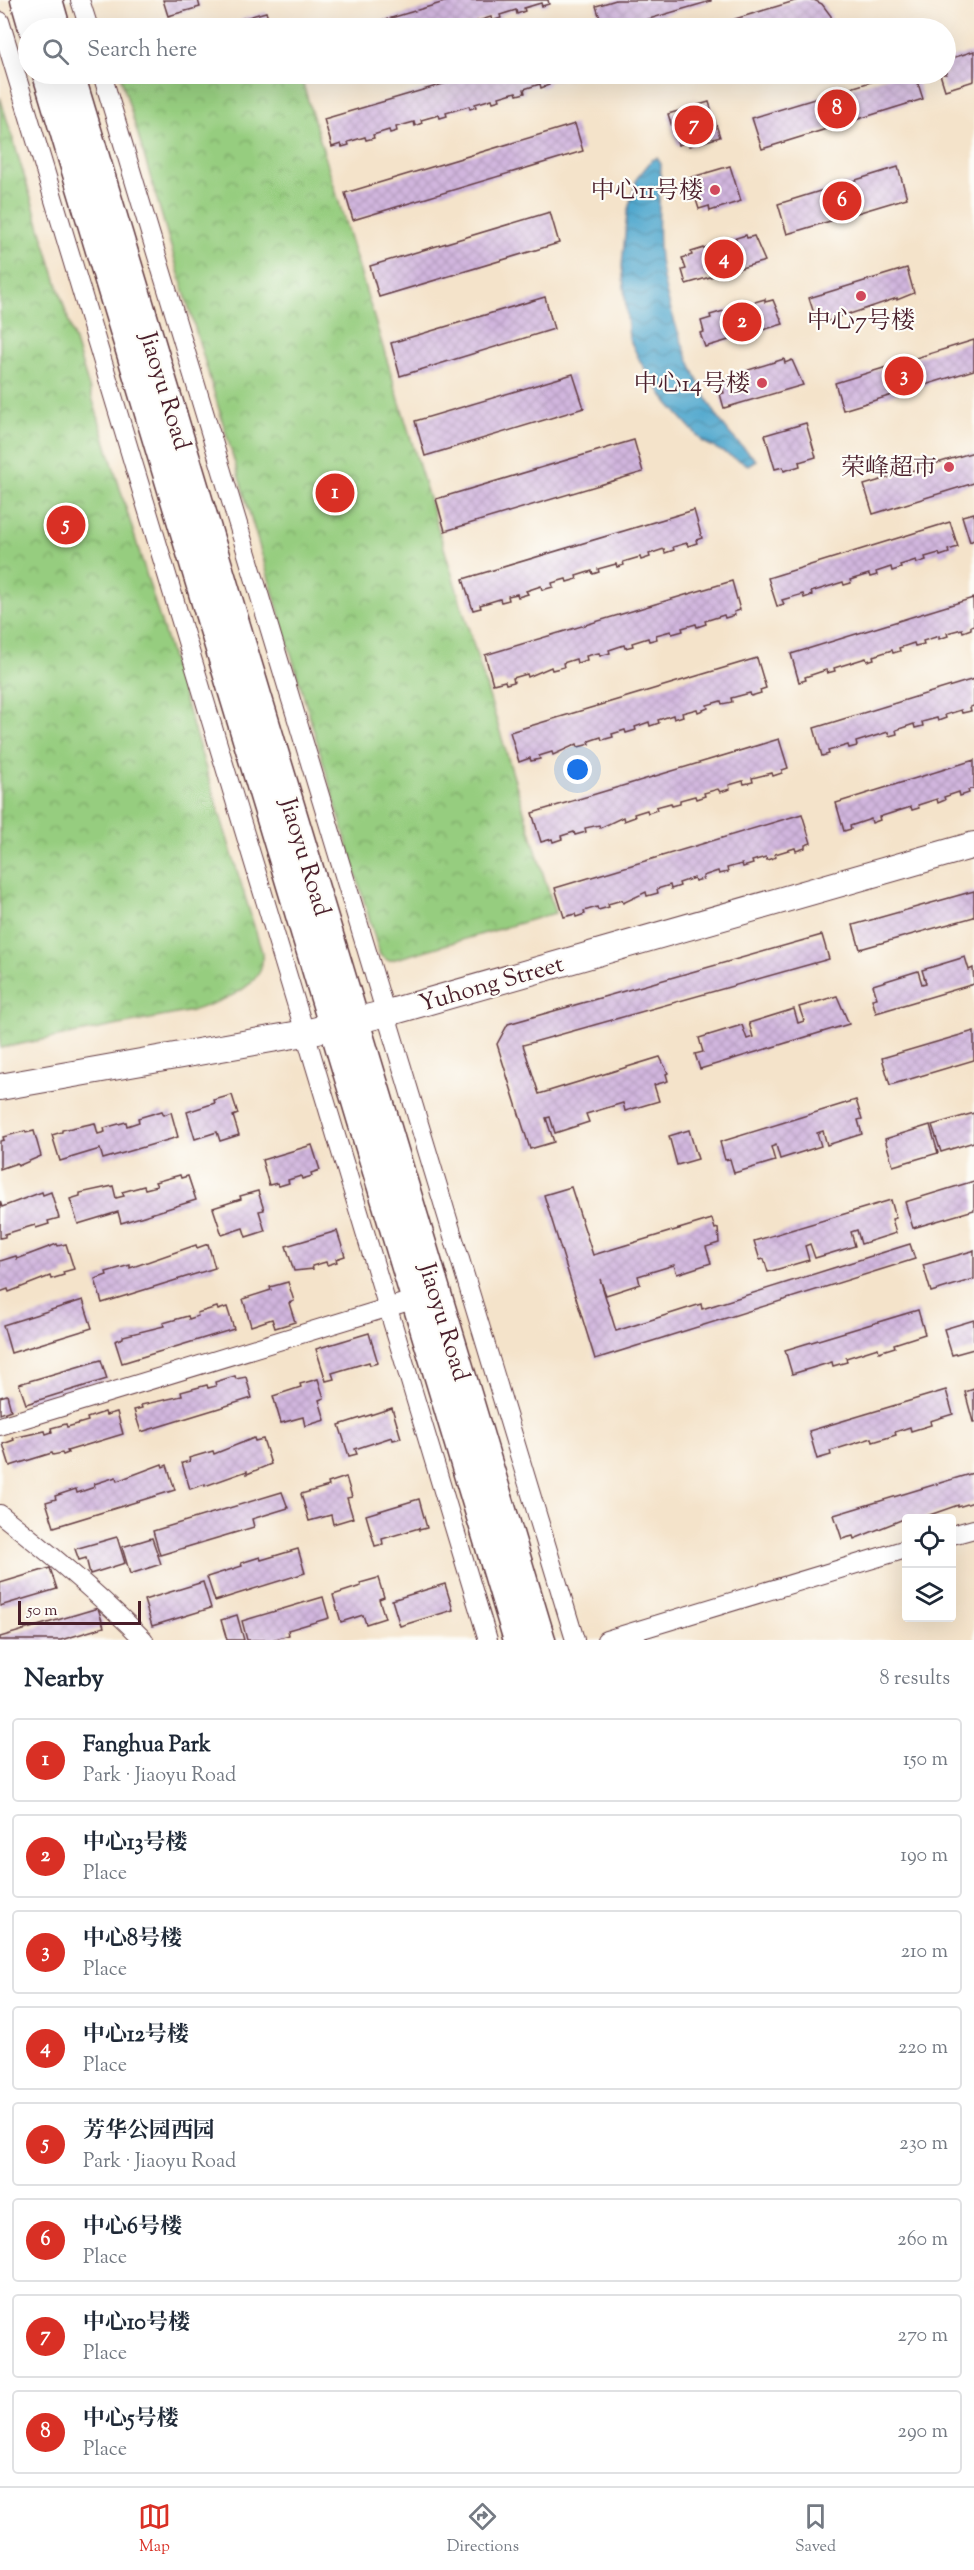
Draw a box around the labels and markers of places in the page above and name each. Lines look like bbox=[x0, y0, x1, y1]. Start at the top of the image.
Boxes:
pin: 8 bbox=[818, 86, 856, 132]
pin: 7 bbox=[674, 102, 714, 148]
place label: 中心11号楼 bbox=[591, 175, 703, 209]
pin: 6 bbox=[822, 178, 862, 224]
marker: 中心11号楼 bbox=[708, 183, 722, 197]
pin: 4 bbox=[704, 236, 744, 282]
marker: 中心7号楼 bbox=[854, 289, 868, 303]
pin: 2 bbox=[722, 300, 762, 344]
place label: 中心7号楼 bbox=[807, 305, 915, 339]
pin: 3 bbox=[884, 354, 924, 398]
place label: 中心14号楼 bbox=[634, 368, 750, 402]
marker: 中心14号楼 bbox=[755, 376, 769, 390]
place label: 荣峰超市 bbox=[841, 452, 937, 486]
marker: 荣峰超市 bbox=[942, 460, 956, 474]
pin: 1 bbox=[316, 470, 354, 516]
pin: 5 bbox=[46, 502, 86, 548]

